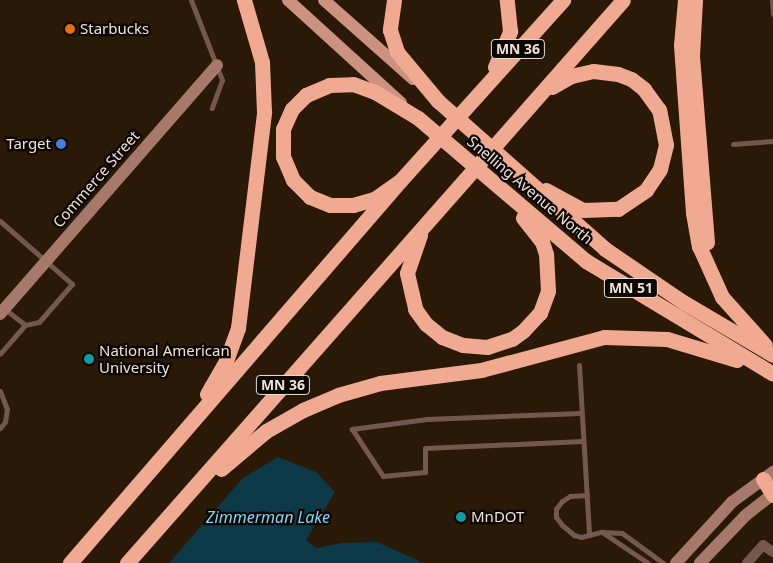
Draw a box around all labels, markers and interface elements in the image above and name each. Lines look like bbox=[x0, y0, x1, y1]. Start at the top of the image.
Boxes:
place label: Starbucks bbox=[80, 20, 149, 38]
marker: Starbucks bbox=[64, 23, 76, 35]
road number: MN 36 bbox=[490, 38, 546, 61]
street label: Commerce Street bbox=[49, 127, 143, 231]
street label: Snelling Avenue North bbox=[464, 132, 596, 248]
place label: Target bbox=[6, 135, 51, 153]
marker: Target bbox=[55, 138, 67, 150]
road number: MN 51 bbox=[604, 276, 658, 300]
place label: National American University bbox=[99, 341, 230, 376]
marker: National American University bbox=[83, 353, 95, 365]
road number: MN 36 bbox=[256, 374, 310, 396]
water label: Zimmerman Lake bbox=[206, 507, 330, 527]
place label: MnDOT bbox=[471, 508, 524, 526]
marker: MnDOT bbox=[455, 511, 467, 523]

